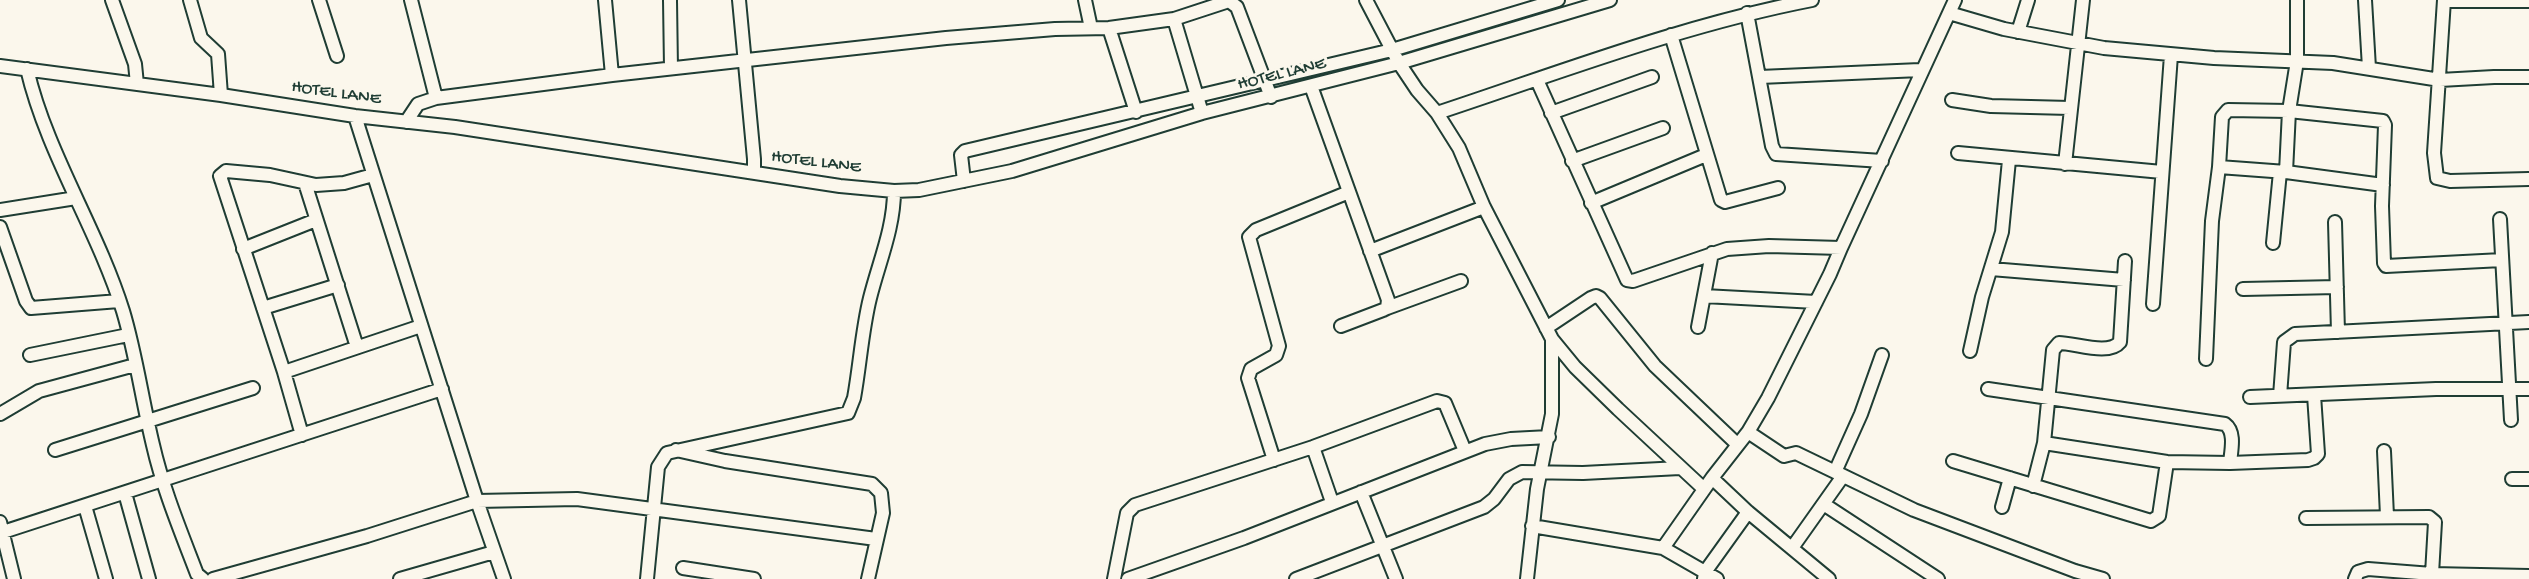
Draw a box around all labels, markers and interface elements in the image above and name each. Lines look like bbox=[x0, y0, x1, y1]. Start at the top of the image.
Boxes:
street label: HOTEL LANE bbox=[1236, 54, 1328, 96]
street label: HOTEL LANE bbox=[290, 77, 382, 111]
street label: HOTEL LANE bbox=[770, 147, 862, 179]

